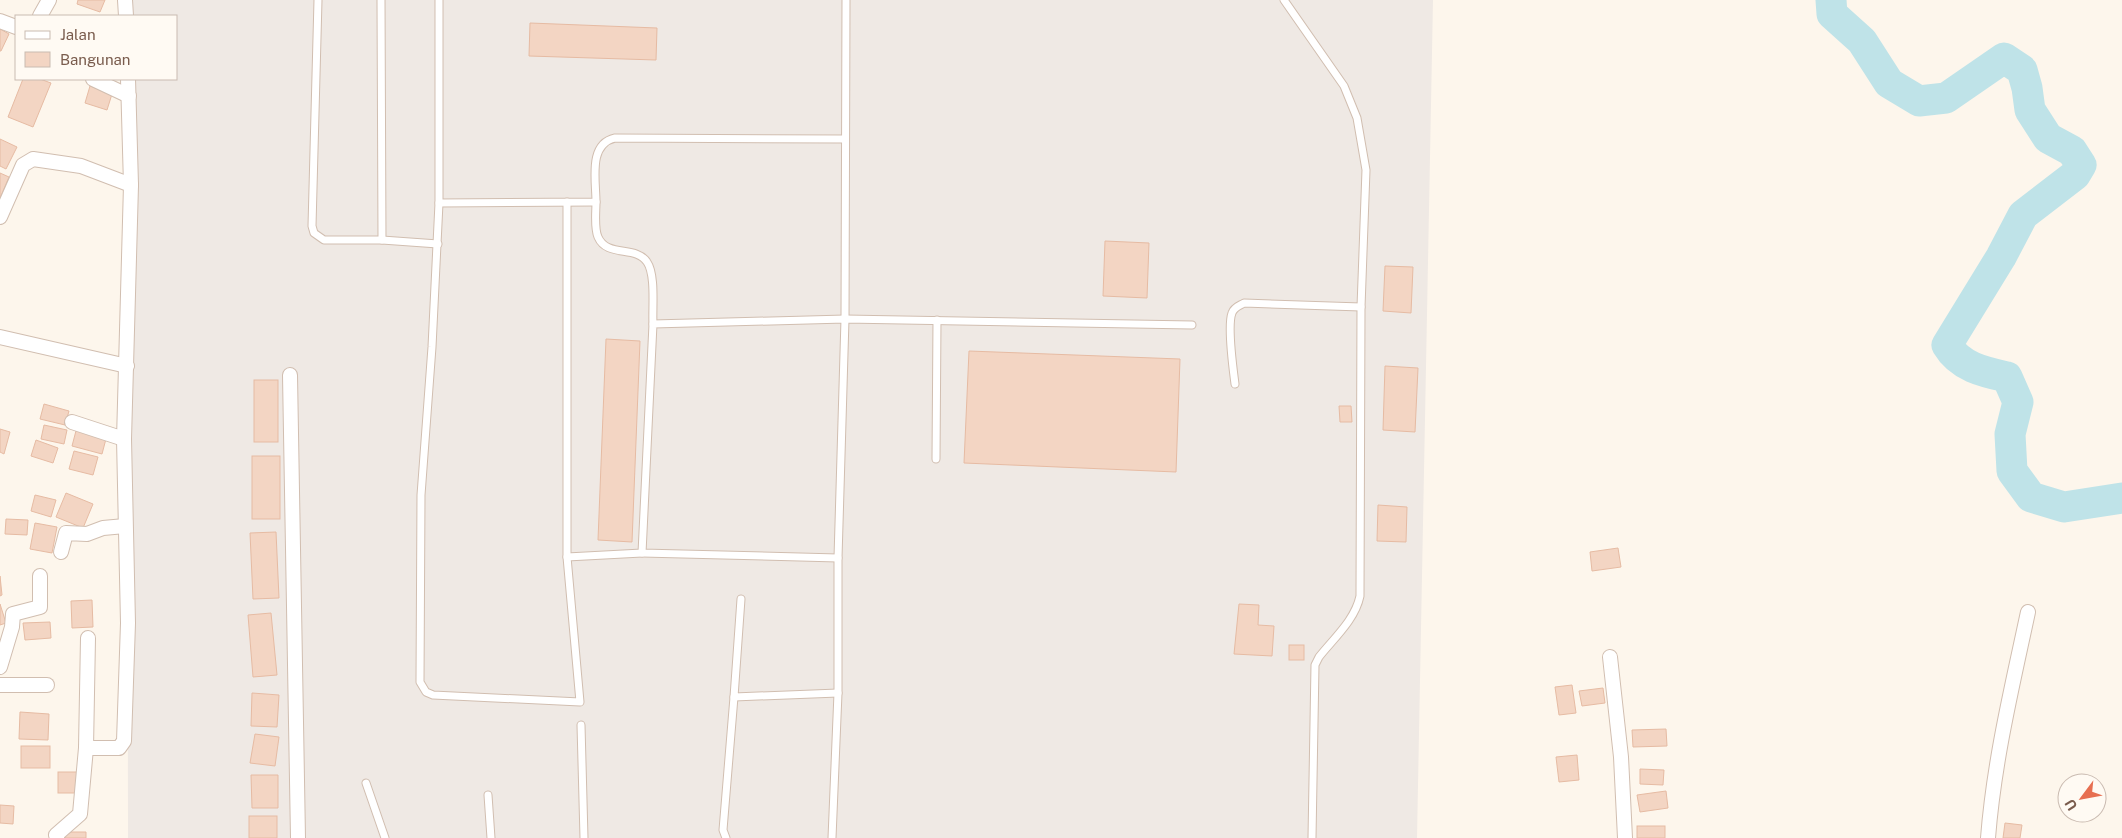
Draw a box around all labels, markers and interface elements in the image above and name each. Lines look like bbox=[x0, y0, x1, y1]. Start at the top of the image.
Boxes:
legend bbox=[15, 15, 178, 80]
text: Jalan bbox=[60, 26, 96, 43]
text: Bangunan bbox=[60, 51, 131, 68]
north arrow bbox=[2057, 773, 2107, 823]
text: U bbox=[2062, 796, 2080, 813]

